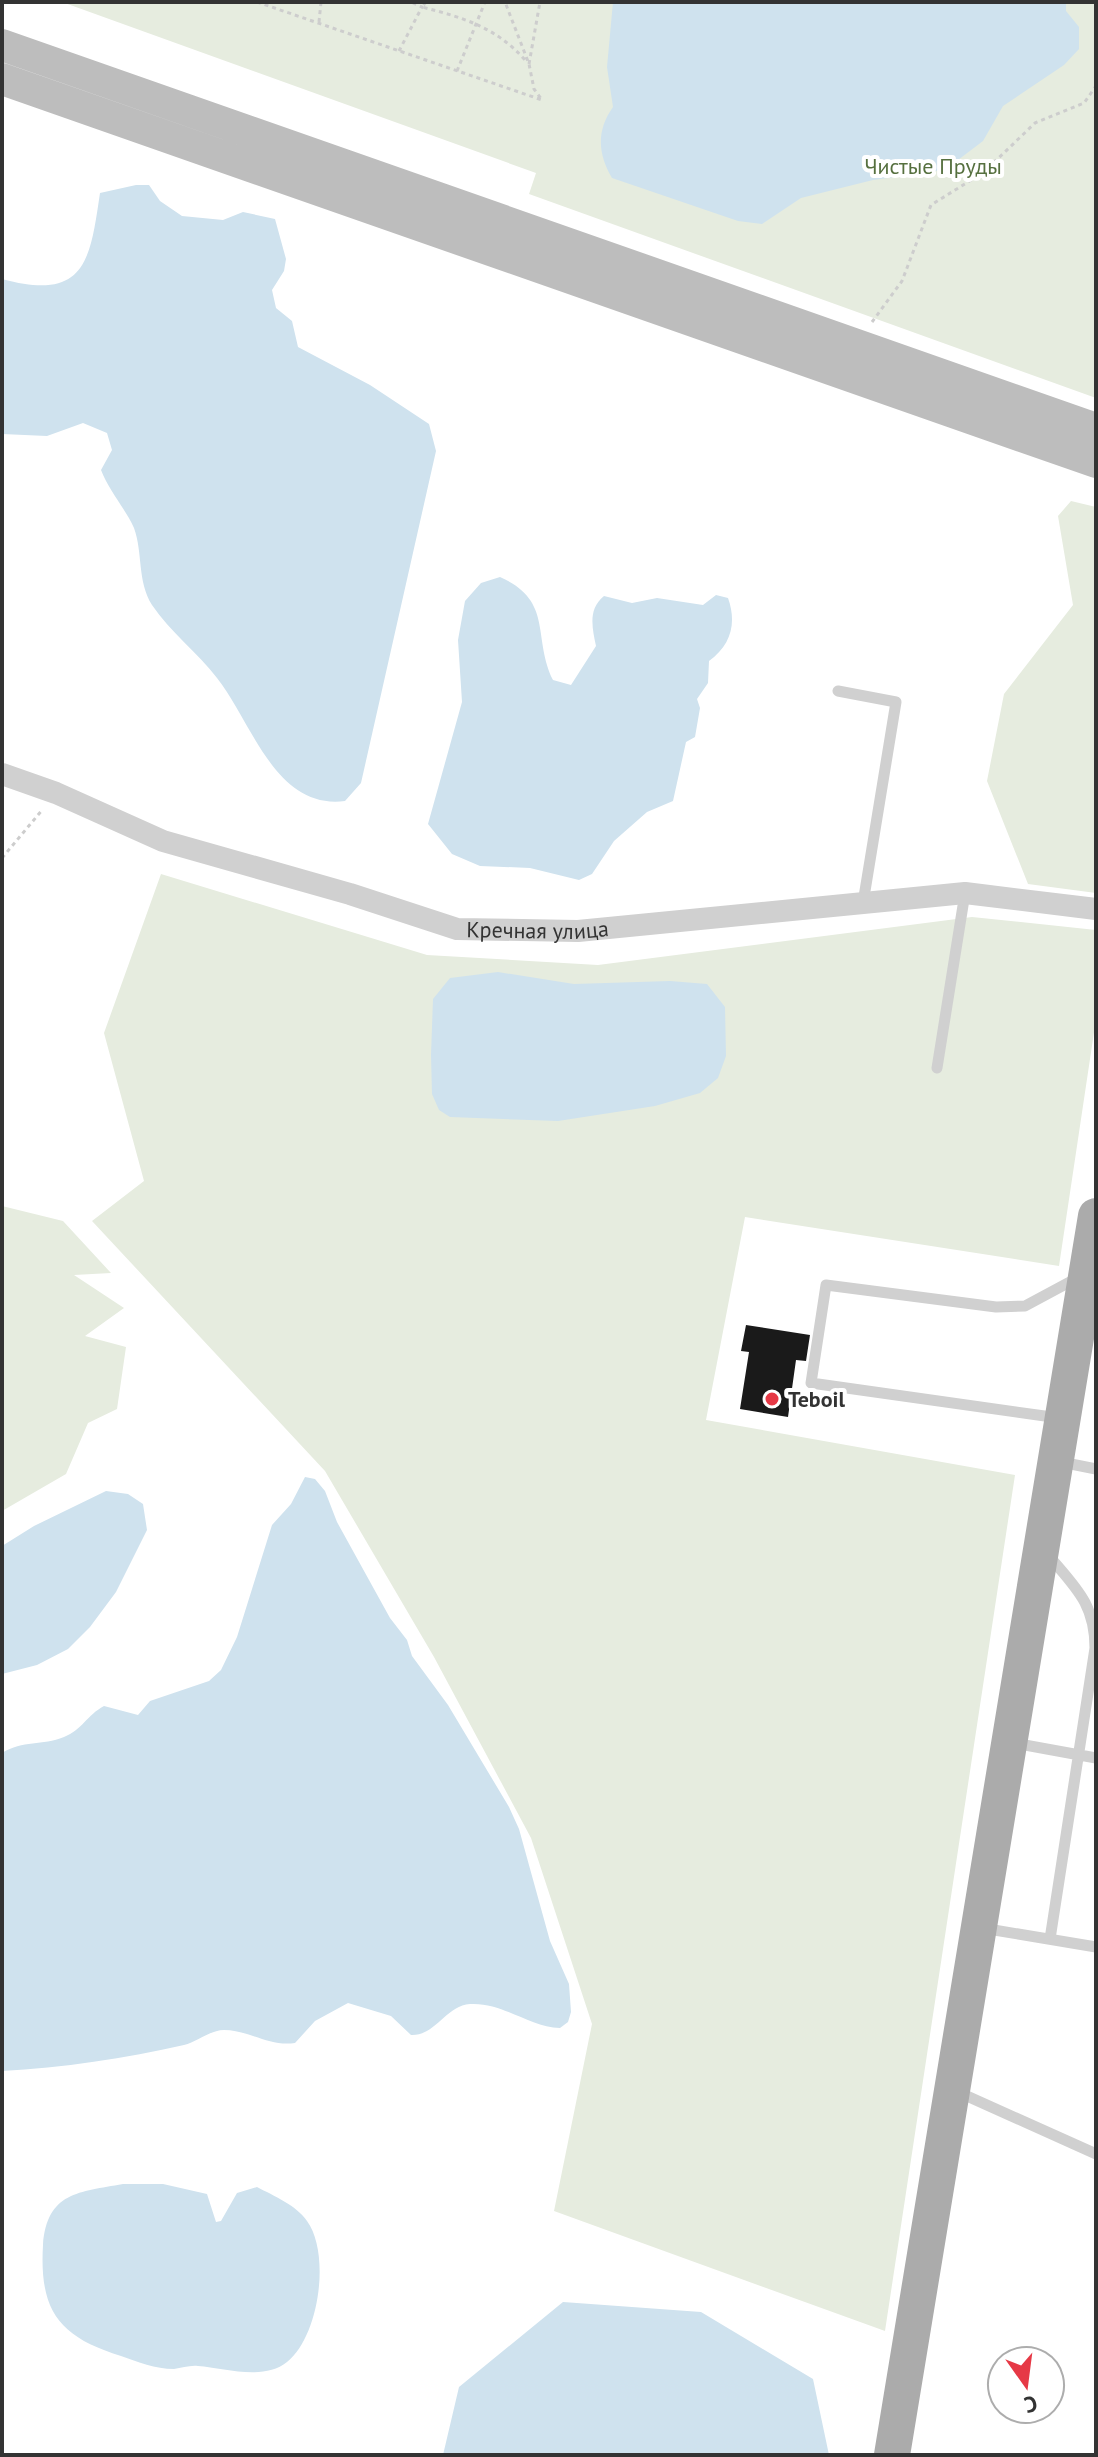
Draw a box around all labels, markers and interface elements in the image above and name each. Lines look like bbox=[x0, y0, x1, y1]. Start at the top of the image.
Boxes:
park label: Чистые Пруды bbox=[864, 152, 1002, 180]
street label: Кречная улица bbox=[466, 914, 610, 945]
place label: Teboil bbox=[788, 1385, 845, 1413]
marker: Teboil bbox=[763, 1390, 781, 1408]
north arrow bbox=[986, 2345, 1066, 2425]
text: С bbox=[1021, 2389, 1040, 2419]

